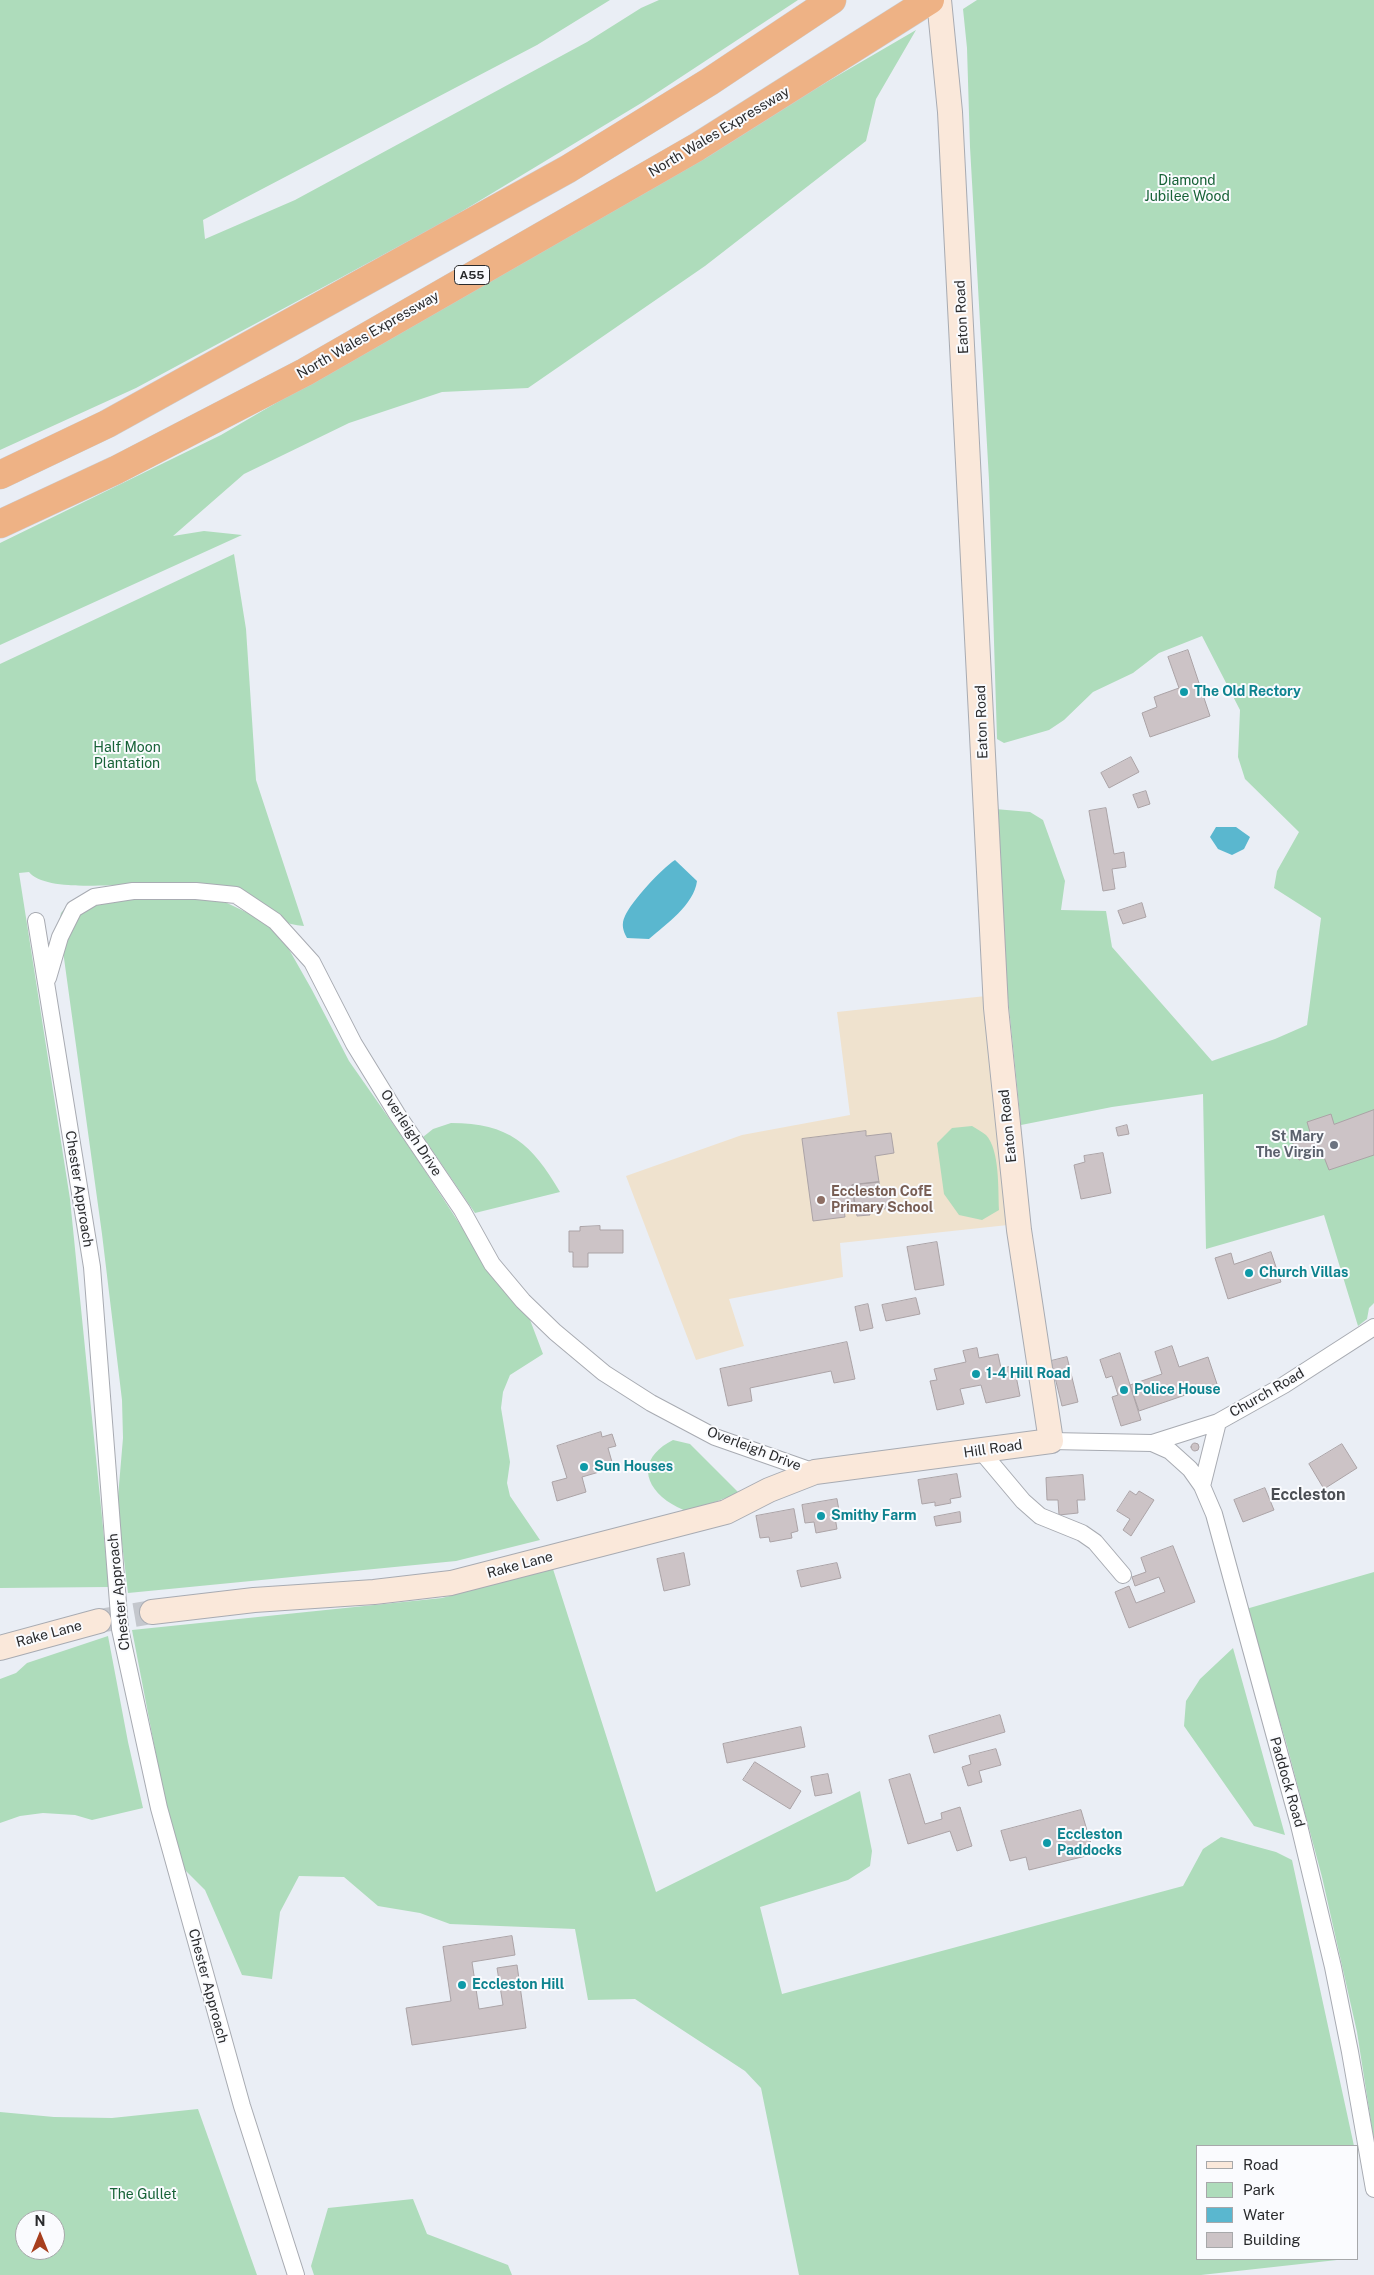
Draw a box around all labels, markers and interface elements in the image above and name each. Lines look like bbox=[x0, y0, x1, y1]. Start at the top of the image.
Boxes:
street label: North Wales Expressway bbox=[646, 83, 792, 181]
park label: Diamond Jubilee Wood bbox=[1144, 173, 1230, 206]
road number: A55 bbox=[454, 266, 490, 284]
street label: Eaton Road bbox=[952, 280, 972, 354]
street label: North Wales Expressway bbox=[294, 287, 442, 383]
place label: The Old Rectory bbox=[1194, 684, 1301, 700]
street label: Eaton Road bbox=[972, 685, 992, 759]
marker: The Old Rectory bbox=[1178, 686, 1190, 698]
park label: Half Moon Plantation bbox=[93, 740, 161, 772]
street label: Overleigh Drive bbox=[377, 1087, 445, 1179]
street label: Eaton Road bbox=[996, 1088, 1020, 1164]
place label: St Mary The Virgin bbox=[1256, 1129, 1324, 1162]
street label: Chester Approach bbox=[61, 1130, 97, 1248]
marker: St Mary The Virgin bbox=[1328, 1139, 1340, 1151]
place label: Eccleston CofE Primary School bbox=[831, 1184, 933, 1216]
marker: Eccleston CofE Primary School bbox=[815, 1194, 827, 1206]
place label: Church Villas bbox=[1259, 1265, 1348, 1281]
marker: Church Villas bbox=[1243, 1267, 1255, 1279]
street label: Church Road bbox=[1227, 1365, 1307, 1421]
place label: 1-4 Hill Road bbox=[986, 1366, 1071, 1382]
marker: 1-4 Hill Road bbox=[970, 1368, 982, 1380]
place label: Police House bbox=[1134, 1382, 1220, 1398]
marker: Police House bbox=[1118, 1384, 1130, 1396]
street label: Overleigh Drive bbox=[705, 1423, 803, 1475]
street label: Hill Road bbox=[963, 1437, 1023, 1461]
place label: Sun Houses bbox=[594, 1459, 673, 1475]
marker: Sun Houses bbox=[578, 1461, 590, 1473]
district label: Eccleston bbox=[1271, 1485, 1345, 1505]
place label: Smithy Farm bbox=[831, 1508, 917, 1524]
marker: Smithy Farm bbox=[815, 1510, 827, 1522]
street label: Chester Approach bbox=[104, 1533, 134, 1651]
street label: Rake Lane bbox=[485, 1548, 555, 1582]
street label: Rake Lane bbox=[14, 1617, 84, 1651]
street label: Paddock Road bbox=[1266, 1735, 1308, 1829]
place label: Eccleston Paddocks bbox=[1057, 1827, 1123, 1860]
marker: Eccleston Paddocks bbox=[1041, 1837, 1053, 1849]
street label: Chester Approach bbox=[185, 1927, 231, 2045]
place label: Eccleston Hill bbox=[472, 1977, 564, 1993]
marker: Eccleston Hill bbox=[456, 1979, 468, 1991]
legend bbox=[1196, 2145, 1359, 2260]
text: Road bbox=[1243, 2156, 1279, 2173]
text: Park bbox=[1243, 2181, 1275, 2198]
park label: The Gullet bbox=[109, 2187, 177, 2203]
text: Water bbox=[1243, 2206, 1285, 2223]
north arrow bbox=[15, 2210, 65, 2260]
text: N bbox=[35, 2213, 45, 2229]
text: Building bbox=[1243, 2231, 1301, 2248]

